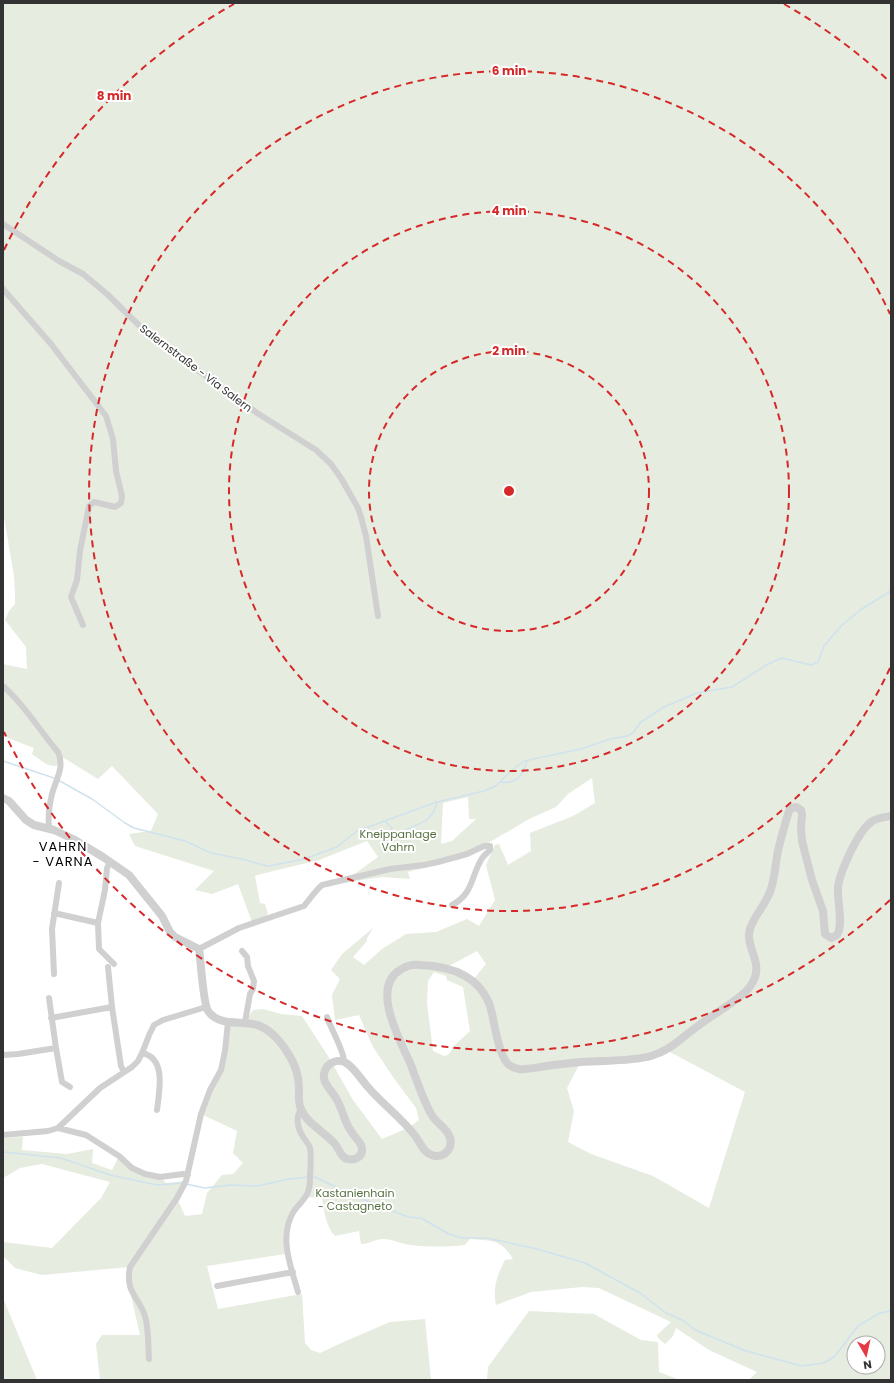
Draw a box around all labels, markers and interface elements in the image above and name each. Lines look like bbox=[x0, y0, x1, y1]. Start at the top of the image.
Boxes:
text: 6 min bbox=[492, 62, 526, 79]
text: 8 min bbox=[97, 87, 131, 104]
text: 4 min bbox=[491, 202, 527, 219]
street label: Salernstraße - Via Salern bbox=[136, 320, 256, 416]
text: 2 min bbox=[492, 342, 526, 359]
centre of rings bbox=[502, 484, 516, 498]
park label: Kneippanlage Vahrn bbox=[360, 826, 437, 855]
district label: VAHRN - VARNA bbox=[33, 837, 94, 871]
park label: Kastanienhain - Castagneto bbox=[315, 1185, 395, 1214]
north arrow bbox=[846, 1335, 886, 1375]
text: N bbox=[862, 1356, 873, 1373]

